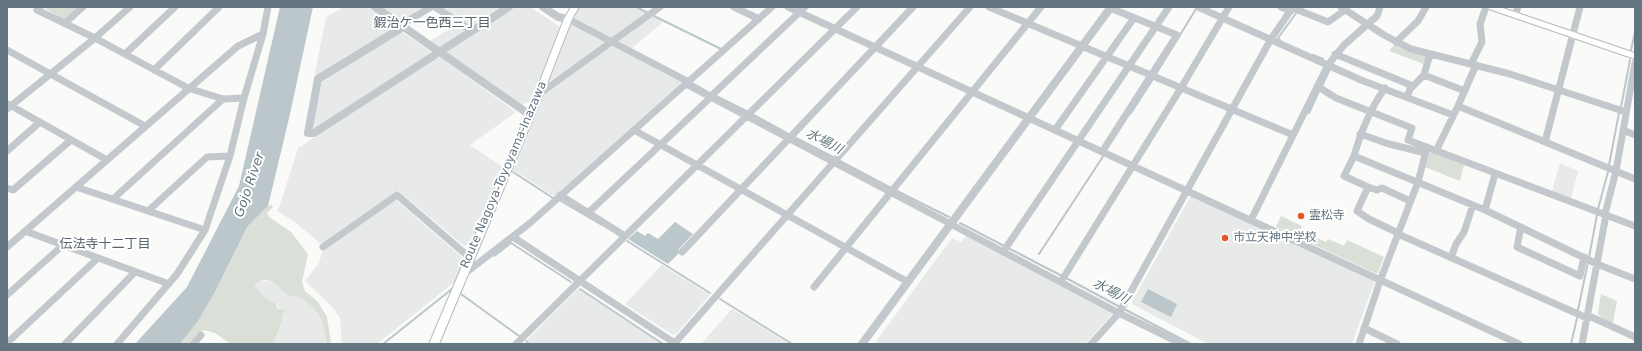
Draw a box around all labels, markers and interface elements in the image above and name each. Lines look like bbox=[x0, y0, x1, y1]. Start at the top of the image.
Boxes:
district label: 鍜治ケ一色西三丁目 bbox=[374, 16, 490, 32]
street label: Route Nagoya-Toyoyama-Inazawa bbox=[458, 79, 550, 271]
water label: 水場川 bbox=[803, 126, 845, 158]
water label: Gojo River bbox=[232, 151, 268, 219]
place label: 霊松寺 bbox=[1309, 209, 1345, 223]
marker: 霊松寺 bbox=[1296, 211, 1306, 221]
place label: 市立天神中学校 bbox=[1233, 231, 1317, 245]
marker: 市立天神中学校 bbox=[1220, 233, 1230, 243]
district label: 伝法寺十二丁目 bbox=[60, 237, 150, 253]
water label: 水場川 bbox=[1090, 276, 1132, 308]

